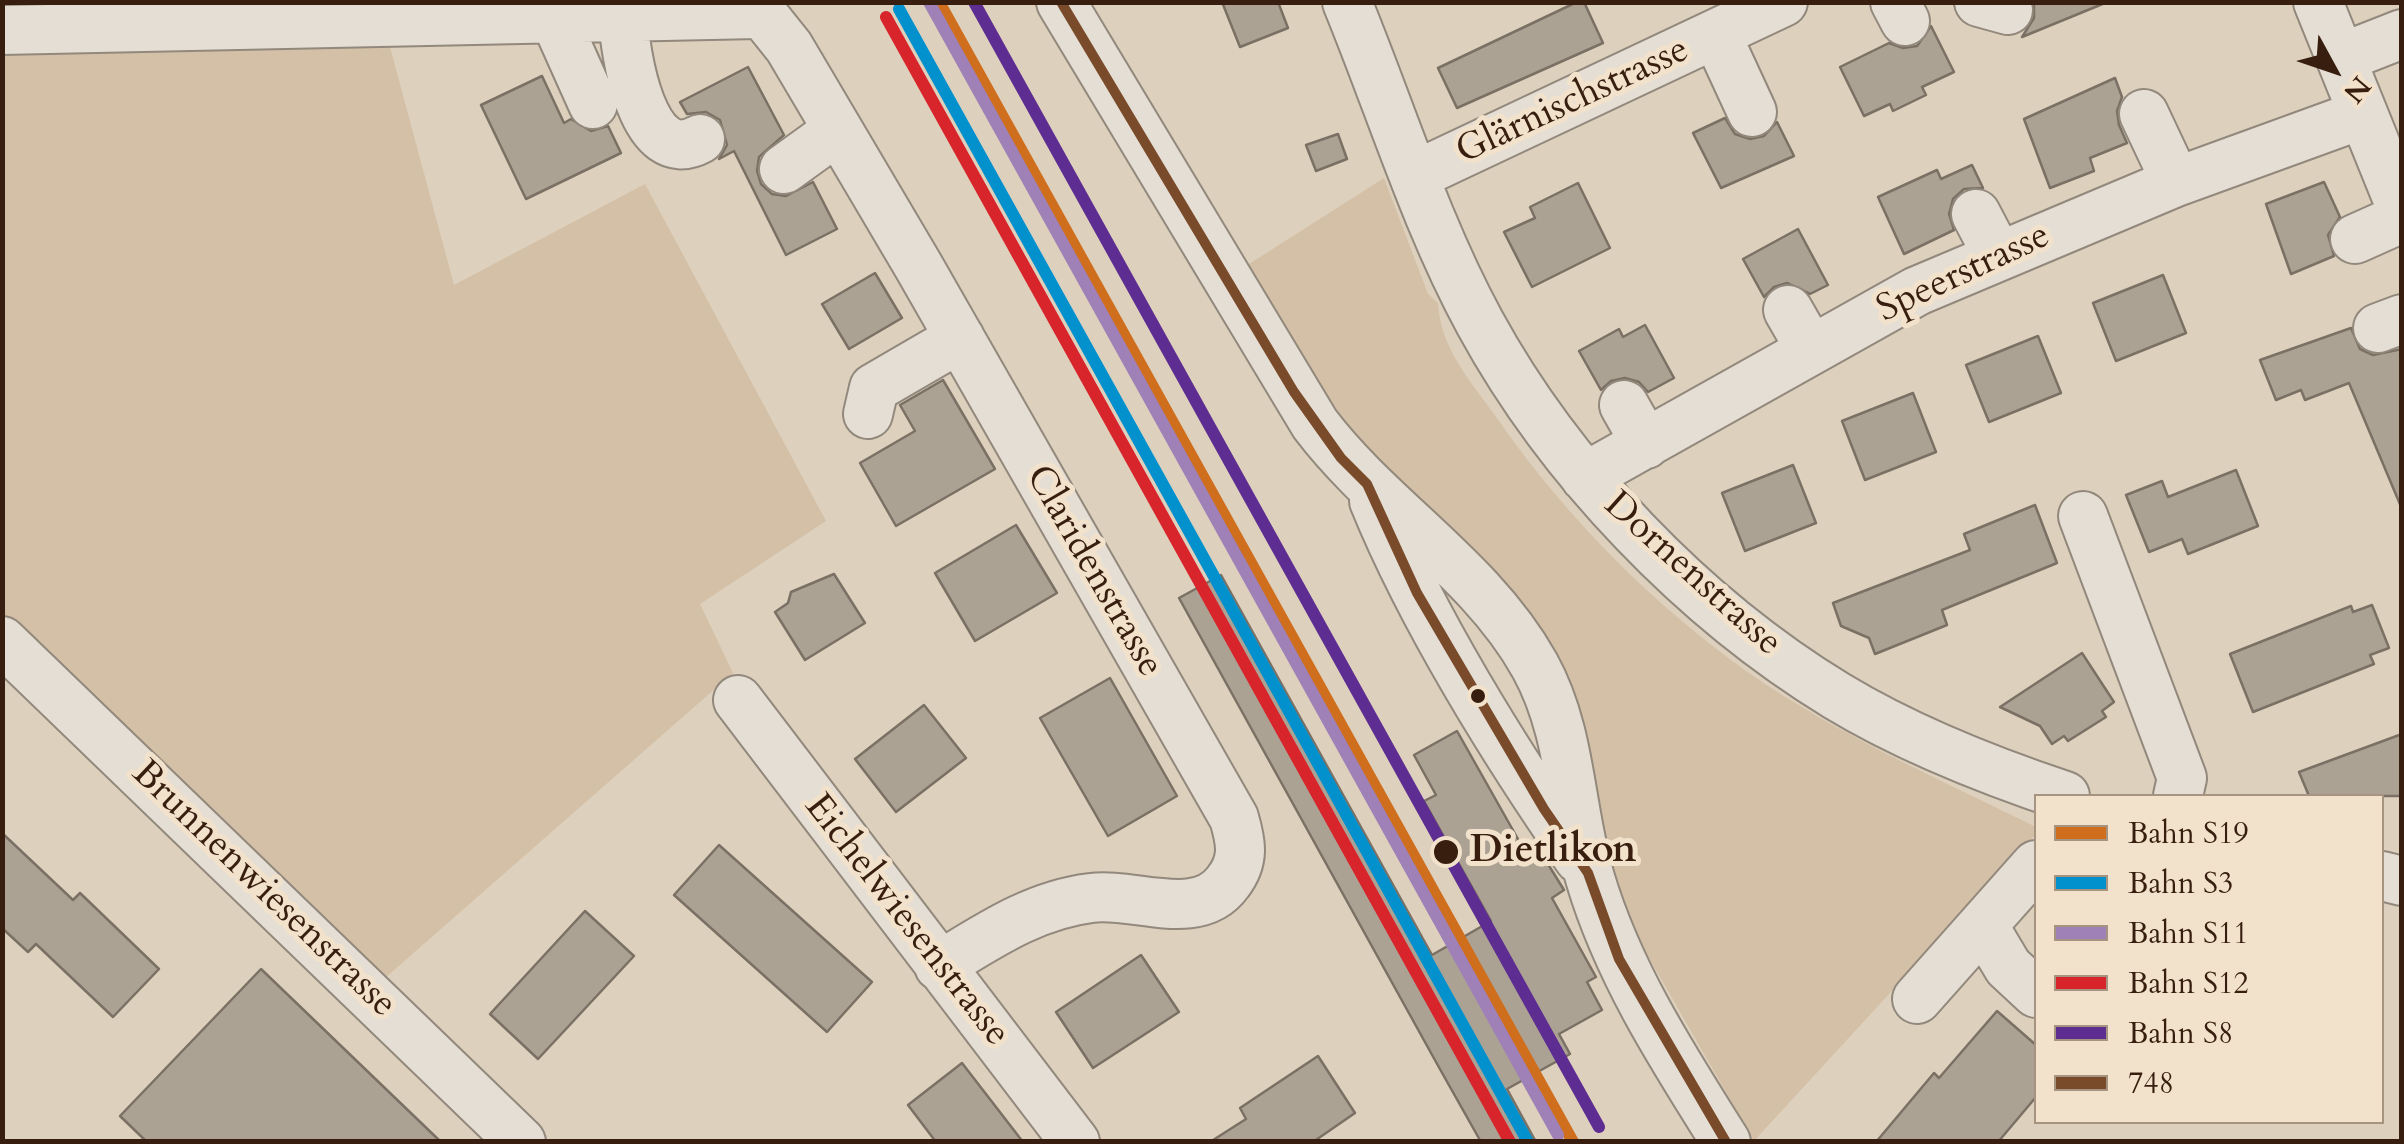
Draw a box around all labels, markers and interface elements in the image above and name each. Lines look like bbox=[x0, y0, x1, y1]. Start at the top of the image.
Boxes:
north arrow bbox=[2284, 20, 2384, 120]
street label: Glärnischstrasse bbox=[1450, 28, 1696, 176]
text: N bbox=[2335, 68, 2379, 111]
street label: Speerstrasse bbox=[1870, 214, 2058, 334]
street label: Claridenstrasse bbox=[1014, 458, 1172, 686]
street label: Dornenstrasse bbox=[1594, 483, 1790, 667]
unlabelled marker bbox=[1468, 686, 1488, 706]
street label: Brunnenwiesenstrasse bbox=[121, 752, 405, 1028]
street label: Eichelwiesenstrasse bbox=[794, 786, 1018, 1056]
legend bbox=[2034, 794, 2384, 1124]
text: Bahn S19 bbox=[2128, 813, 2249, 854]
place label: Dietlikon bbox=[1470, 829, 1636, 875]
marker: Dietlikon bbox=[1431, 837, 1461, 867]
text: Bahn S3 bbox=[2128, 863, 2233, 904]
text: Bahn S11 bbox=[2128, 913, 2249, 954]
text: Bahn S12 bbox=[2128, 963, 2249, 1004]
text: Bahn S8 bbox=[2128, 1013, 2233, 1054]
text: 748 bbox=[2128, 1063, 2174, 1104]

